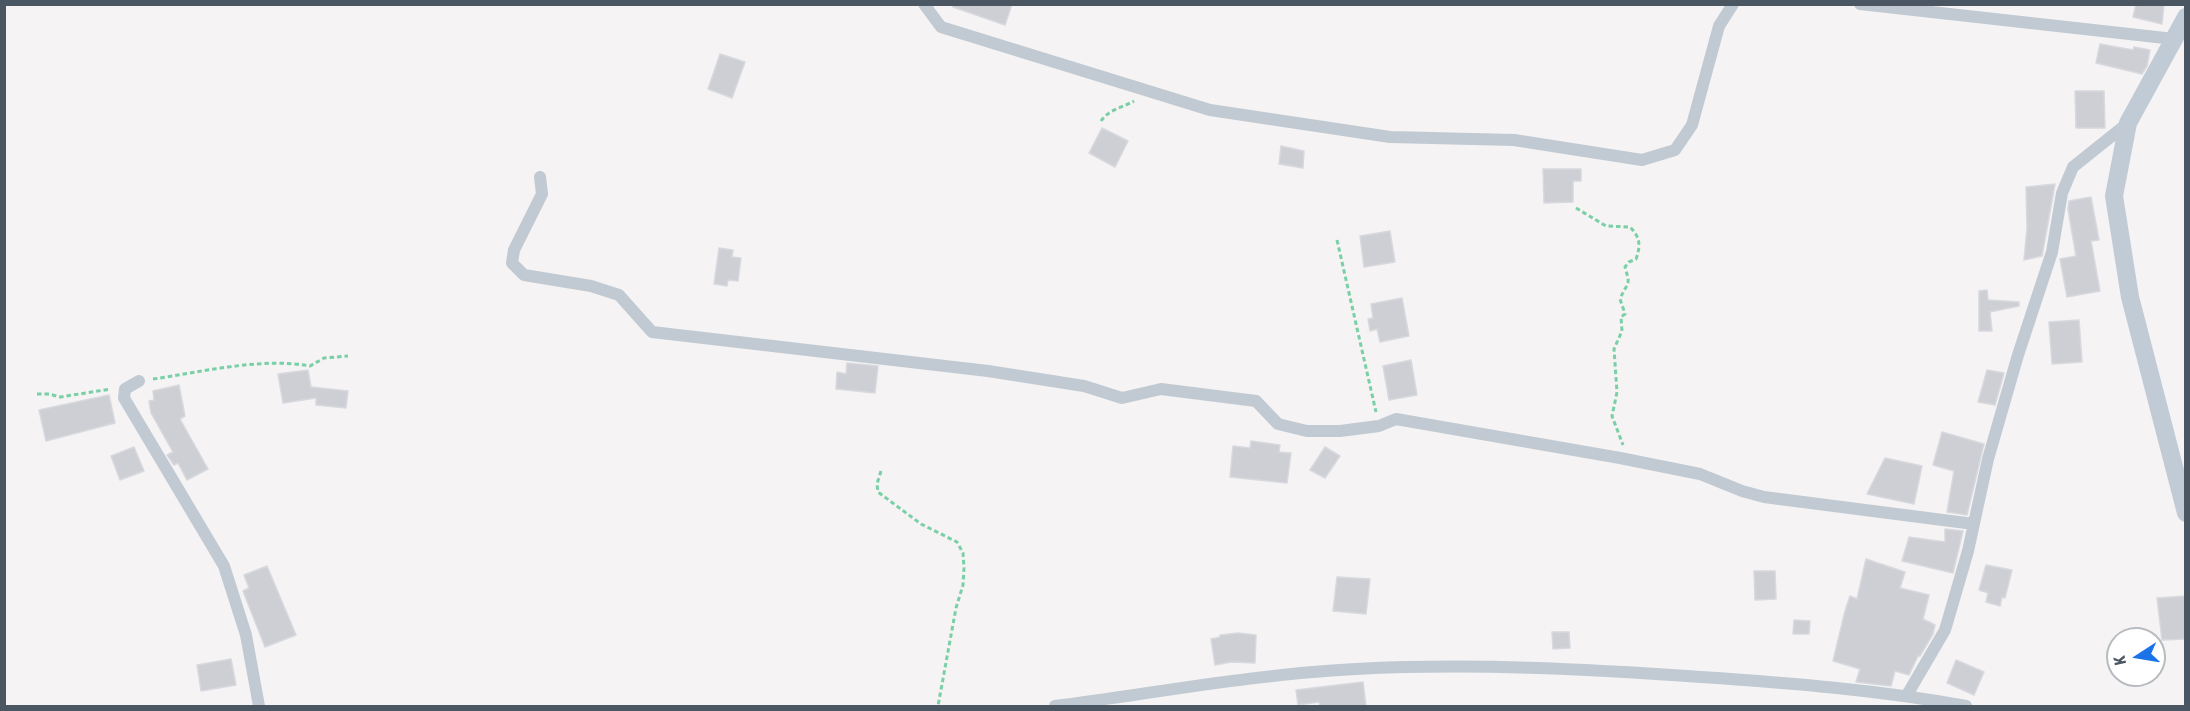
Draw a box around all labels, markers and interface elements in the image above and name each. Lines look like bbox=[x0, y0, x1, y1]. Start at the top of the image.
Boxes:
north arrow bbox=[2106, 627, 2166, 687]
text: K bbox=[2110, 654, 2130, 667]

